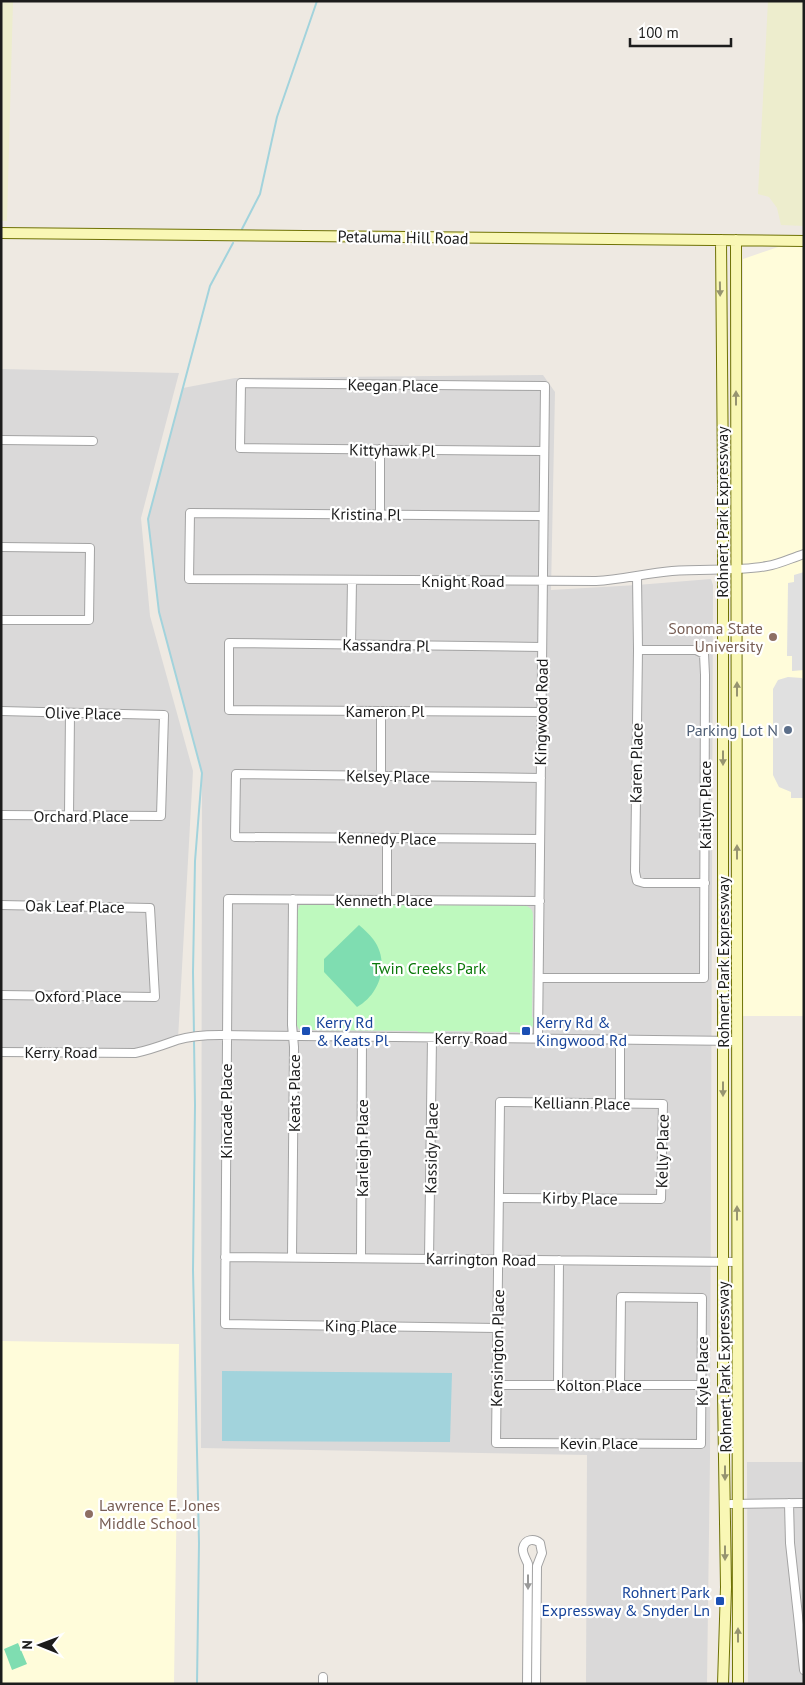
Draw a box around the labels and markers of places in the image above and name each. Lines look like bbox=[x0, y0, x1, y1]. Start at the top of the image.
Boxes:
place label: Sonoma State University bbox=[668, 618, 764, 656]
marker: Sonoma State University bbox=[767, 631, 779, 643]
place label: Parking Lot N bbox=[686, 720, 778, 740]
marker: Parking Lot N bbox=[782, 724, 794, 736]
place label: Kerry Rd & Keats Pl bbox=[316, 1012, 389, 1050]
place label: Kerry Rd & Kingwood Rd bbox=[536, 1012, 627, 1050]
marker: Kerry Rd & Keats Pl bbox=[300, 1025, 312, 1037]
marker: Kerry Rd & Kingwood Rd bbox=[520, 1025, 532, 1037]
place label: Lawrence E. Jones Middle School bbox=[99, 1495, 220, 1533]
marker: Lawrence E. Jones Middle School bbox=[83, 1508, 95, 1520]
place label: Rohnert Park Expressway & Snyder Ln bbox=[541, 1582, 710, 1620]
marker: Rohnert Park Expressway & Snyder Ln bbox=[714, 1595, 726, 1607]

